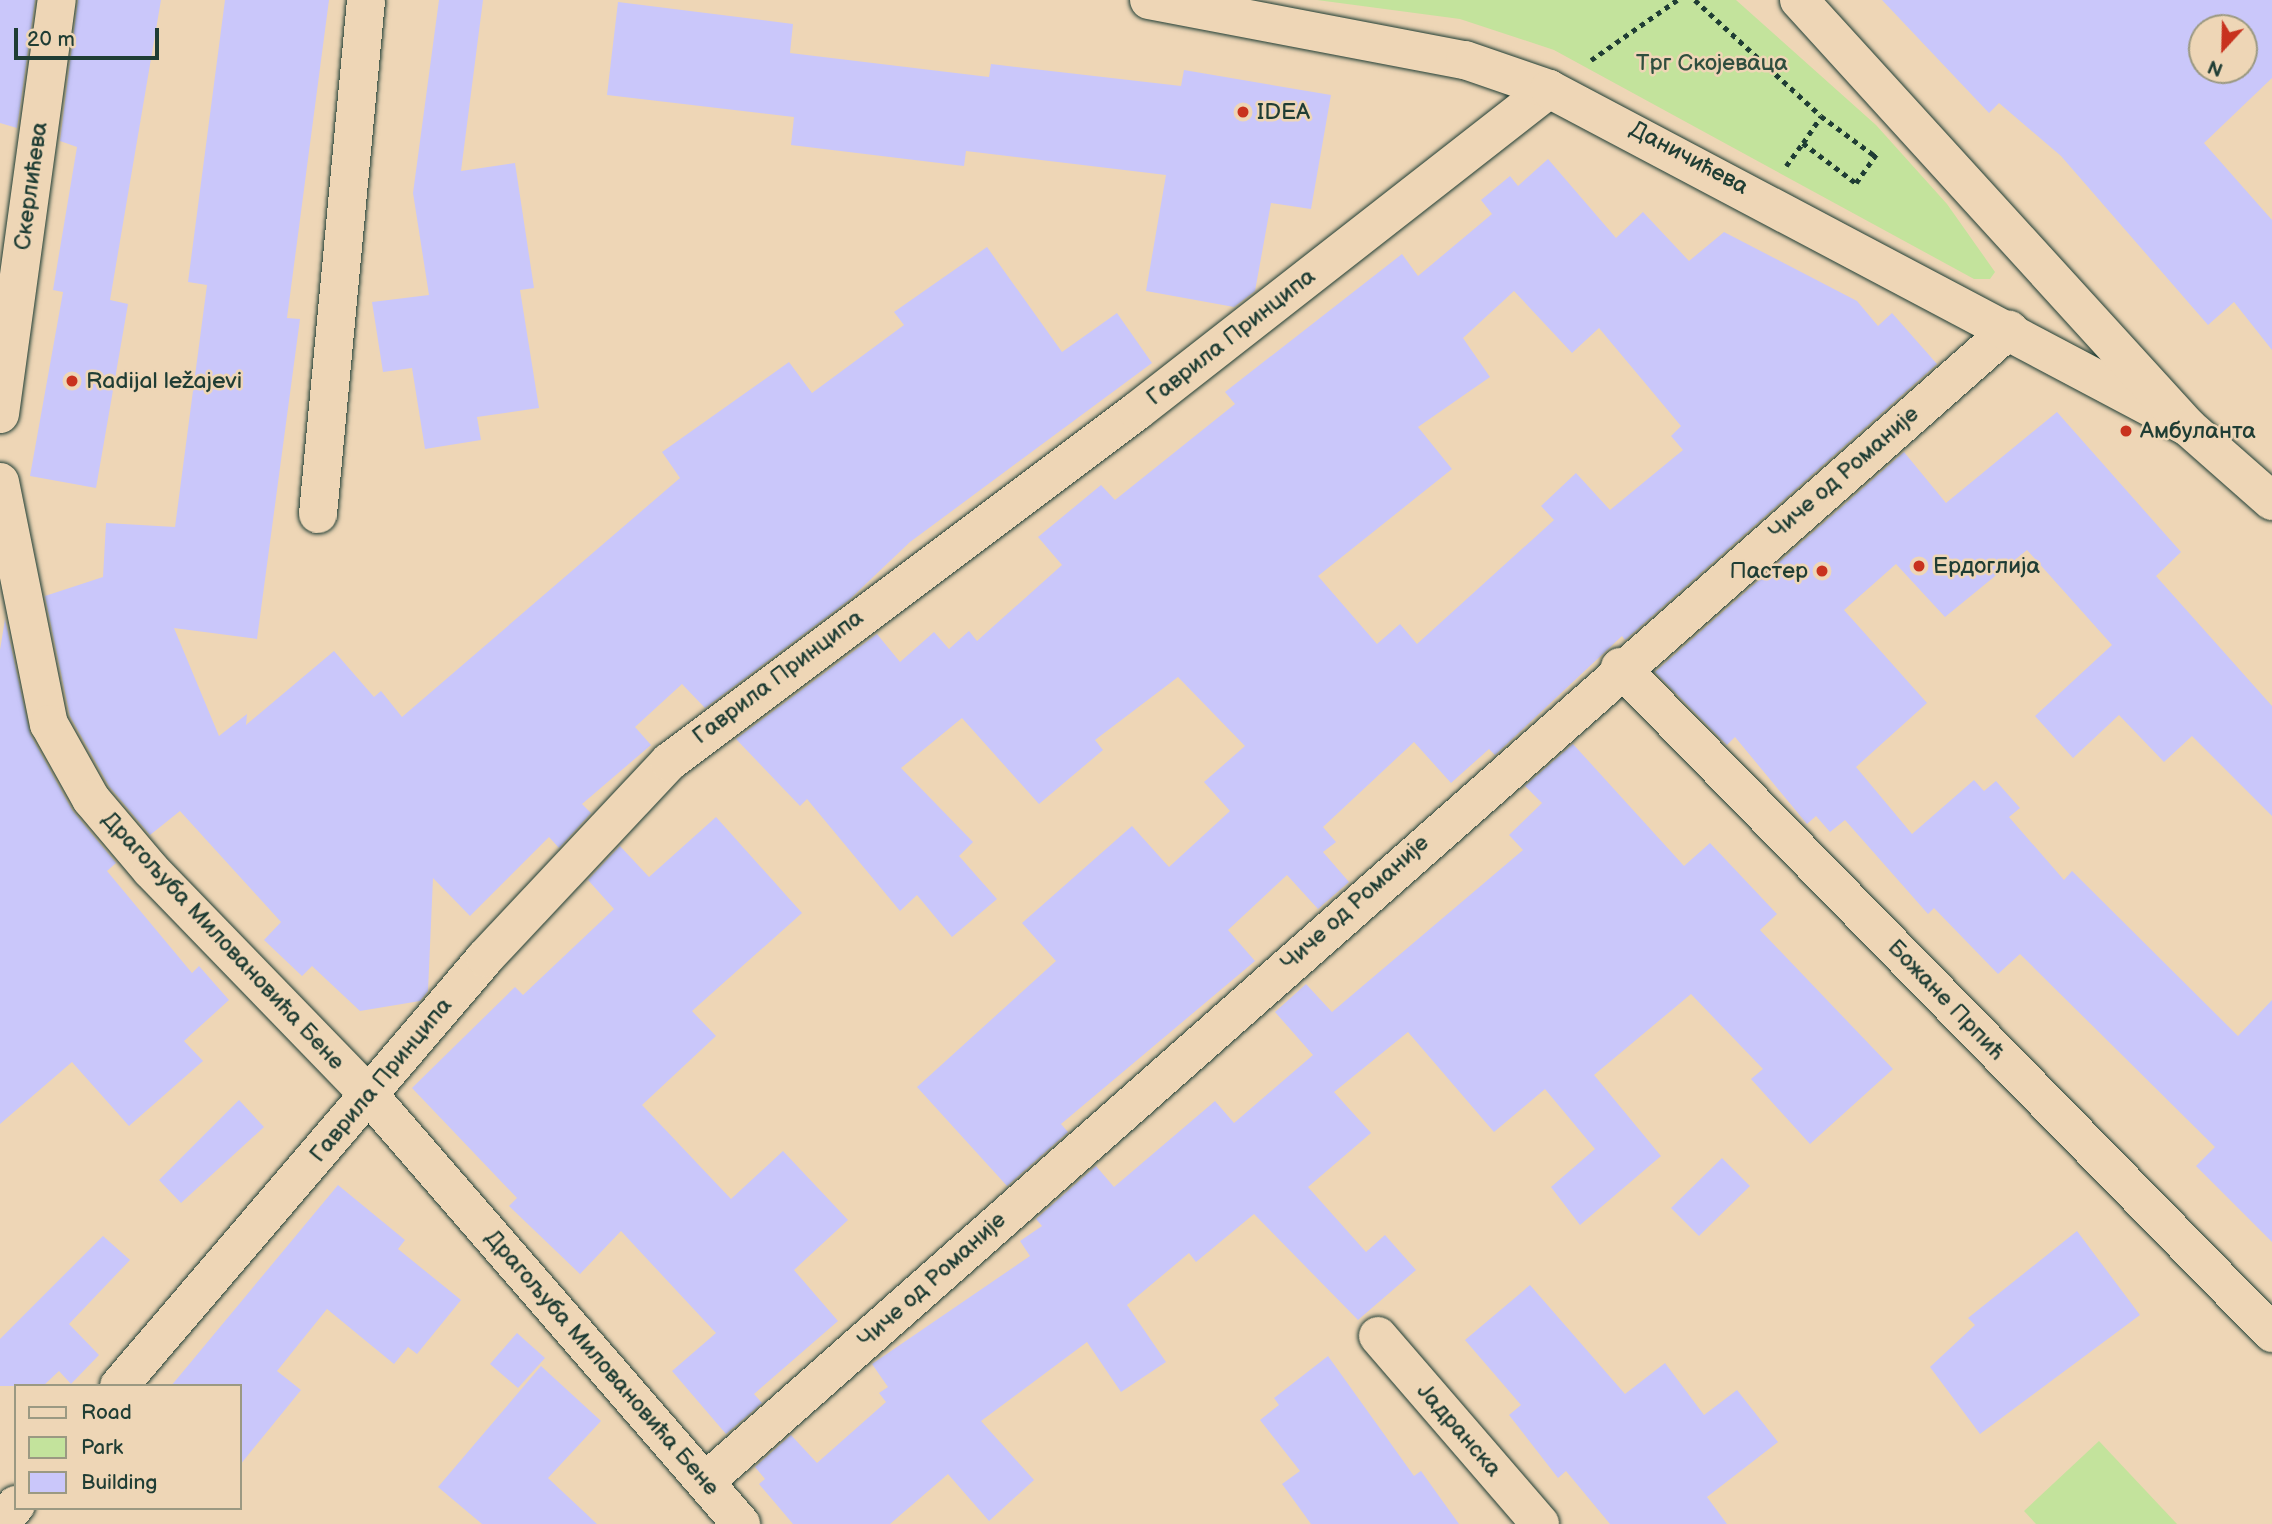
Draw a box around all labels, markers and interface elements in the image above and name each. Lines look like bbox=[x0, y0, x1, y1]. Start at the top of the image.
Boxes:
scale bar bbox=[18, 14, 163, 58]
north arrow bbox=[2188, 14, 2258, 84]
text: 20 m bbox=[27, 27, 75, 52]
park label: Трг Скојеваца bbox=[1636, 49, 1788, 77]
text: N bbox=[2205, 54, 2227, 80]
place label: IDEA bbox=[1257, 98, 1310, 126]
marker: IDEA bbox=[1235, 104, 1251, 120]
street label: Даничићева bbox=[1625, 115, 1753, 201]
street label: Скерлићева bbox=[8, 120, 54, 252]
street label: Гаврила Принципа bbox=[1141, 263, 1321, 411]
place label: Radijal ležajevi bbox=[86, 367, 242, 395]
marker: Radijal ležajevi bbox=[64, 373, 80, 389]
street label: Чиче од Романије bbox=[1763, 400, 1925, 546]
place label: Амбуланта bbox=[2140, 417, 2256, 445]
marker: Амбуланта bbox=[2118, 423, 2134, 439]
place label: Ердоглија bbox=[1933, 552, 2040, 580]
place label: Пастер bbox=[1729, 557, 1808, 585]
marker: Ердоглија bbox=[1911, 558, 1927, 574]
marker: Пастер bbox=[1814, 563, 1830, 579]
street label: Гаврила Принципа bbox=[687, 604, 869, 750]
street label: Драгољуба Миловановића Бене bbox=[96, 806, 350, 1076]
street label: Чиче од Романије bbox=[1275, 829, 1435, 977]
street label: Божане Прпић bbox=[1882, 934, 2010, 1066]
street label: Гаврила Принципа bbox=[304, 992, 458, 1168]
street label: Чиче од Романије bbox=[852, 1206, 1012, 1354]
street label: Драгољуба Миловановића Бене bbox=[479, 1224, 725, 1502]
street label: Јадранска bbox=[1411, 1378, 1507, 1482]
legend bbox=[14, 1384, 242, 1510]
text: Road bbox=[81, 1400, 132, 1425]
text: Park bbox=[81, 1435, 123, 1460]
text: Building bbox=[81, 1470, 157, 1495]

